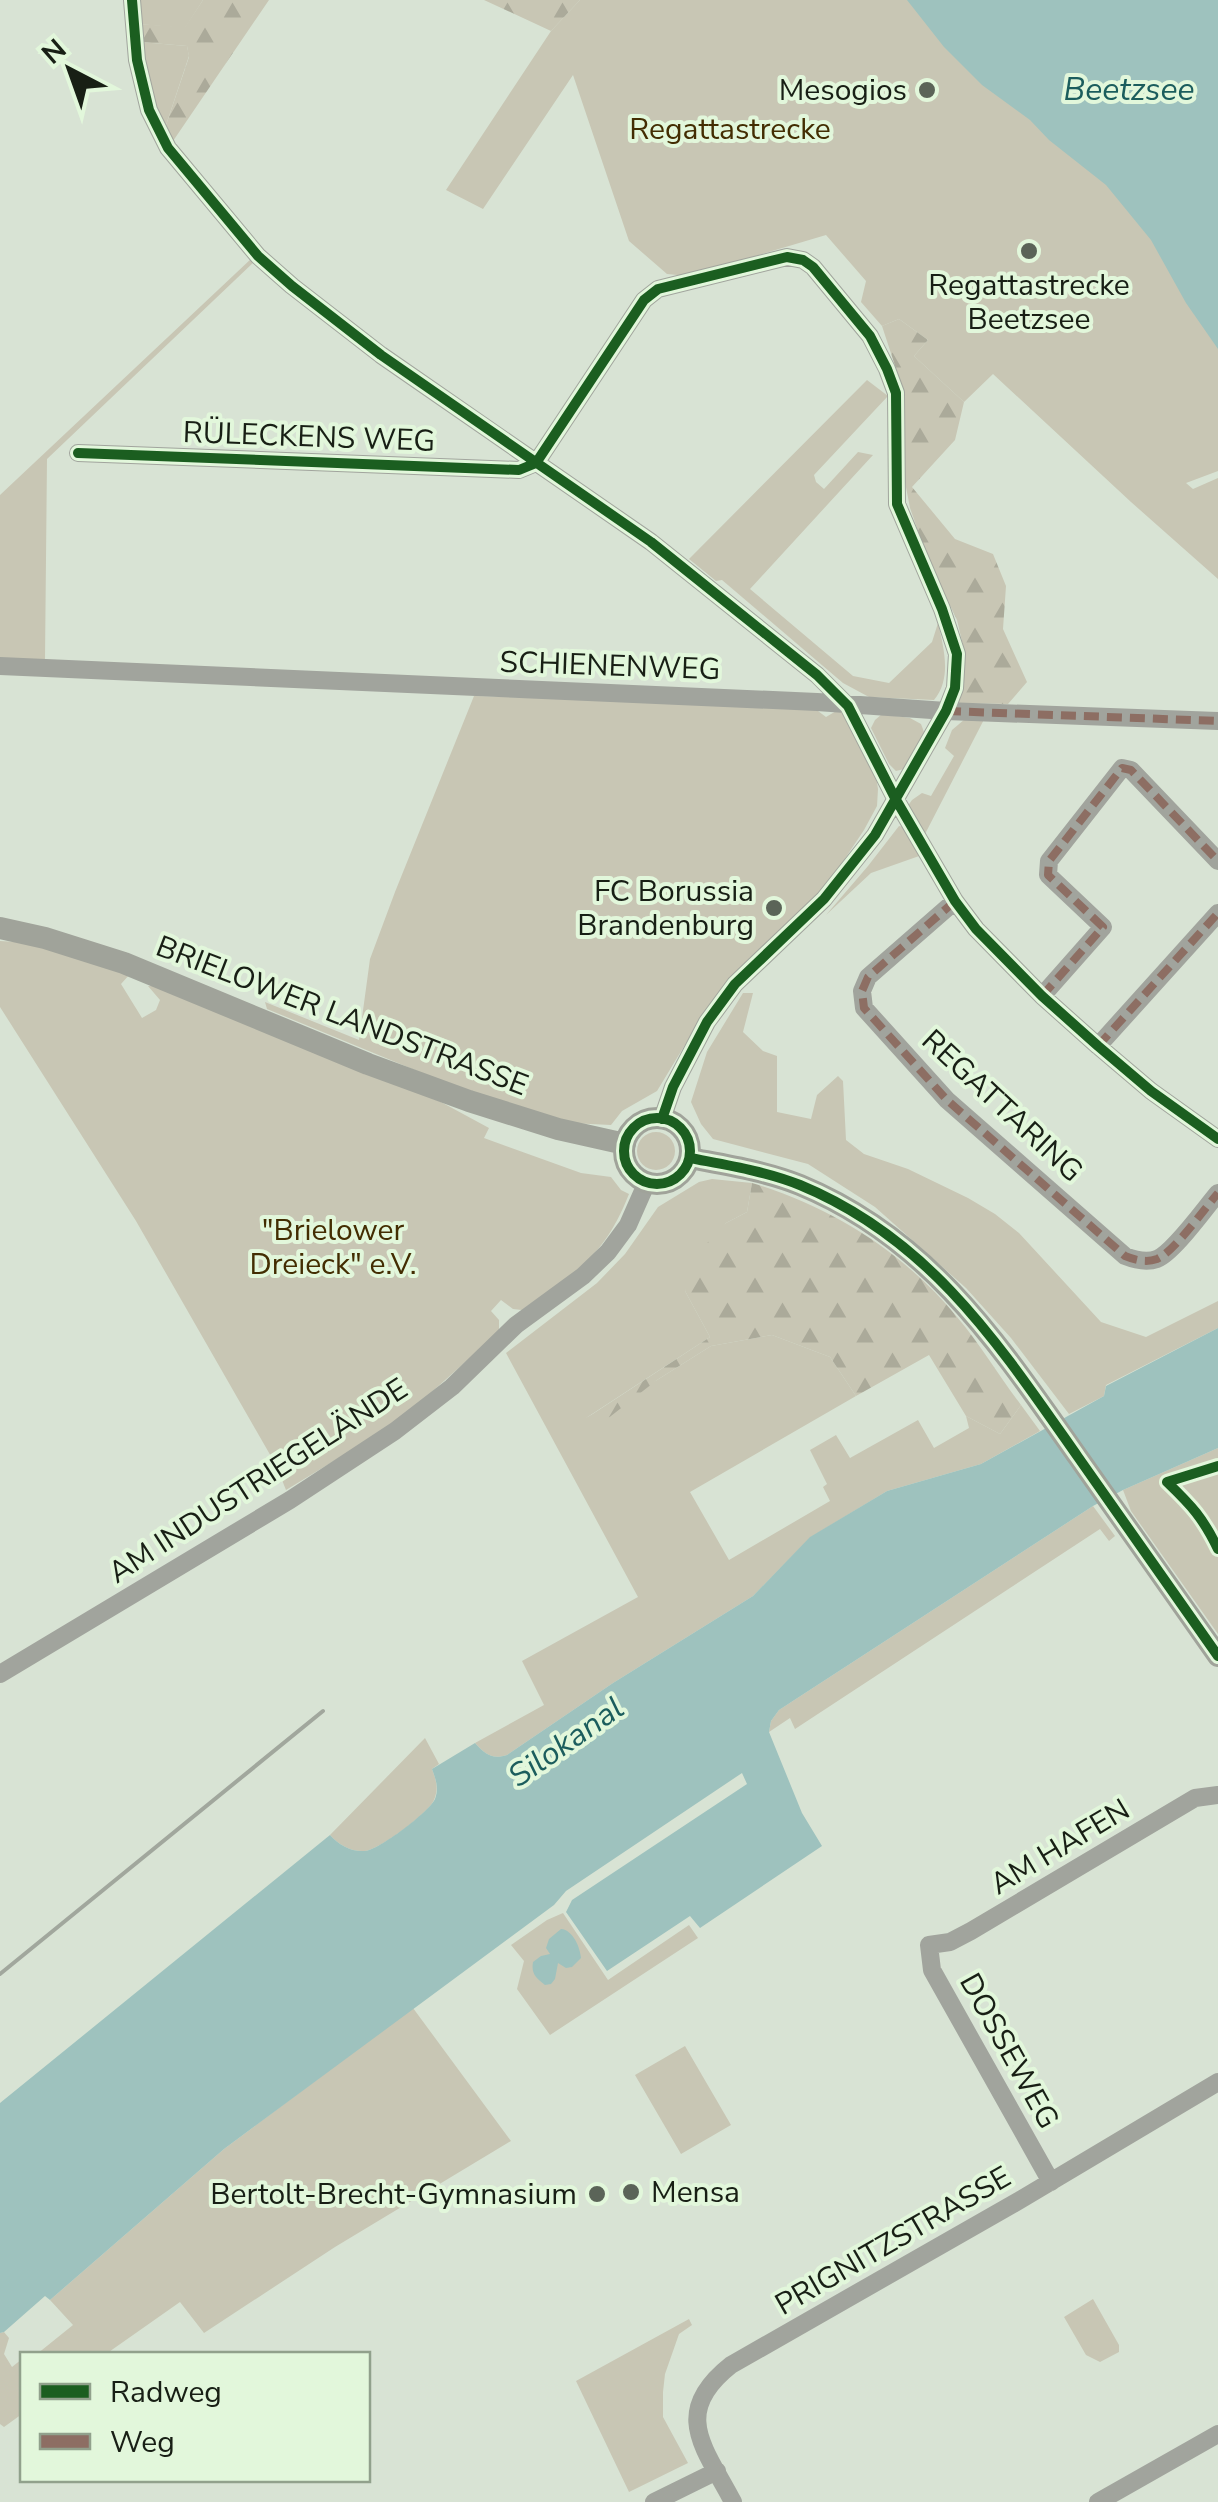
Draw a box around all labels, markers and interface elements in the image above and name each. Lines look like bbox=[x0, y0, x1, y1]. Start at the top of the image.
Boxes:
north arrow bbox=[20, 20, 120, 120]
text: N bbox=[34, 31, 75, 73]
water label: Beetzsee bbox=[1064, 68, 1194, 111]
place label: Mesogios bbox=[779, 70, 907, 111]
marker: Mesogios bbox=[916, 79, 938, 101]
park label: Regattastrecke bbox=[629, 109, 831, 150]
marker: Regattastrecke Beetzsee bbox=[1018, 240, 1040, 262]
place label: Regattastrecke Beetzsee bbox=[928, 265, 1130, 340]
street label: RÜLECKENS WEG bbox=[182, 412, 436, 462]
street label: SCHIENENWEG bbox=[499, 642, 721, 690]
place label: FC Borussia Brandenburg bbox=[577, 871, 754, 946]
marker: FC Borussia Brandenburg bbox=[763, 897, 785, 919]
street label: BRIELOWER LANDSTRASSE bbox=[150, 926, 534, 1106]
street label: REGATTARING bbox=[912, 1021, 1092, 1191]
park label: "Brielower Dreieck" e.V. bbox=[249, 1210, 417, 1285]
street label: AM INDUSTRIEGELÄNDE bbox=[100, 1369, 416, 1593]
water label: Silokanal bbox=[500, 1687, 632, 1797]
street label: AM HAFEN bbox=[983, 1789, 1137, 1905]
street label: DOSSEWEG bbox=[949, 1966, 1069, 2136]
street label: PRIGNITZSTRASSE bbox=[768, 2157, 1018, 2325]
place label: Mensa bbox=[651, 2172, 740, 2213]
place label: Bertolt-Brecht-Gymnasium bbox=[210, 2174, 577, 2215]
marker: Mensa bbox=[620, 2181, 642, 2203]
marker: Bertolt-Brecht-Gymnasium bbox=[586, 2183, 608, 2205]
legend bbox=[20, 2352, 370, 2482]
text: Radweg bbox=[110, 2372, 222, 2413]
text: Weg bbox=[110, 2422, 175, 2463]

